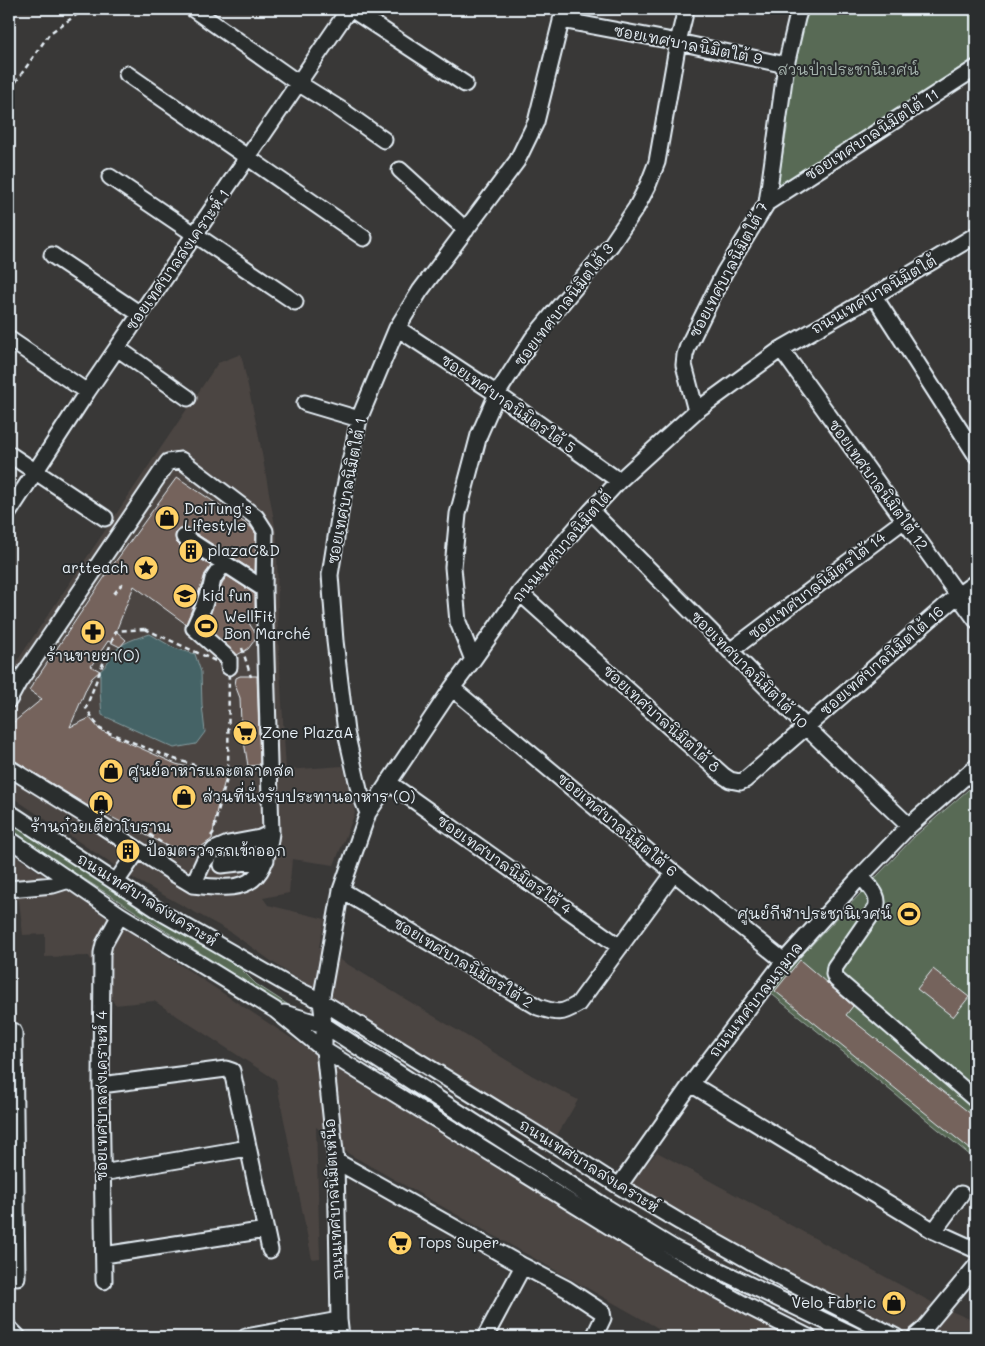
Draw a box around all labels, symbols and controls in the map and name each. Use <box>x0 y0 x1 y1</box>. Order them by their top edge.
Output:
street label: ซอยเทศบาลนิมิตใต้ 9 <box>612 20 764 68</box>
park label: สวนป่าประชานิเวศน์ <box>777 59 919 79</box>
street label: ซอยเทศบาลนิมิตใต้ 11 <box>801 83 942 185</box>
street label: ซอยเทศบาลสงเคราะห์ 1 <box>121 185 234 334</box>
street label: ซอยเทศบาลนิมิตใต้ 7 <box>684 198 772 341</box>
street label: ซอยเทศบาลนิมิตใต้ 3 <box>509 239 618 370</box>
street label: ถนนเทศบาลนิมิตใต้ <box>807 250 940 338</box>
street label: ซอยเทศบาลนิมิตรใต้ 5 <box>437 349 580 457</box>
street label: ซอยเทศบาลนิมิตใต้ 12 <box>824 415 933 554</box>
street label: ซอยเทศบาลนิมิตใต้ 1 <box>322 416 370 566</box>
street label: ถนนเทศบาลนิมิตใต้ <box>507 486 615 607</box>
place label: DoiTung's Lifestyle <box>184 498 252 535</box>
shop icon: DoiTung's Lifestyle <box>154 505 180 531</box>
street label: ซอยเทศบาลนิมิตรใต้ 14 <box>744 527 889 643</box>
building icon: plazaC&D <box>178 538 204 564</box>
place label: plazaC&D <box>208 540 280 560</box>
place icon: artteach <box>133 555 159 581</box>
place label: artteach <box>62 557 128 577</box>
school or university icon: kid fun <box>172 583 198 609</box>
place label: kid fun <box>202 585 251 605</box>
street label: ซอยเทศบาลนิมิตใต้ 16 <box>815 601 948 720</box>
place label: WellFit Bon Marché <box>224 606 311 643</box>
street label: ซอยเทศบาลนิมิตใต้ 10 <box>687 606 813 732</box>
sports icon: WellFit Bon Marché <box>193 613 219 639</box>
pharmacy icon: ร้านขายยา(O) <box>80 619 106 645</box>
place label: ร้านขายยา(O) <box>46 645 140 665</box>
street label: ซอยเทศบาลนิมิตใต้ 8 <box>599 660 725 776</box>
supermarket icon: Zone PlazaA <box>232 720 258 746</box>
place label: Zone PlazaA <box>262 722 354 742</box>
shop icon: ศูนย์อาหารและตลาดสด <box>98 758 124 784</box>
place label: ศูนย์อาหารและตลาดสด <box>128 760 294 782</box>
street label: ซอยเทศบาลนิมิตใต้ 6 <box>553 768 682 881</box>
place label: ส่วนที่นั่งรับประทานอาหาร (O) <box>202 781 415 806</box>
shop icon: ส่วนที่นั่งรับประทานอาหาร (O) <box>171 784 197 810</box>
shop icon: ร้านก๋วยเตี๋ยวโบราณ <box>88 790 114 816</box>
place label: ร้านก๋วยเตี๋ยวโบราณ <box>31 810 171 836</box>
street label: ซอยเทศบาลนิมิตรใต้ 4 <box>433 810 576 918</box>
building icon: ป้อมตรวจรถเข้าออก <box>115 838 141 864</box>
place label: ป้อมตรวจรถเข้าออก <box>146 840 286 860</box>
street label: ถนนเทศบาลสงเคราะห์ <box>74 848 221 950</box>
sports icon: ศูนย์กีฬาประชานิเวศน์ <box>896 901 922 927</box>
place label: ศูนย์กีฬาประชานิเวศน์ <box>737 903 892 925</box>
street label: ซอยเทศบาลนิมิตรใต้ 2 <box>390 912 537 1012</box>
street label: ถนนเทศบาลนฤมาล <box>704 937 807 1062</box>
street label: ซอยเทศบาลสงเคราะห์ 4 <box>91 1010 111 1181</box>
street label: ถนนเทศบาลสงเคราะห์ <box>516 1114 663 1216</box>
street label: ถนนเทศบาลนิมิตเหนือ <box>319 1118 347 1280</box>
supermarket icon: Tops Super <box>387 1230 413 1256</box>
place label: Tops Super <box>418 1232 499 1252</box>
shop icon: Velo Fabric <box>881 1290 907 1316</box>
place label: Velo Fabric <box>791 1292 876 1312</box>

